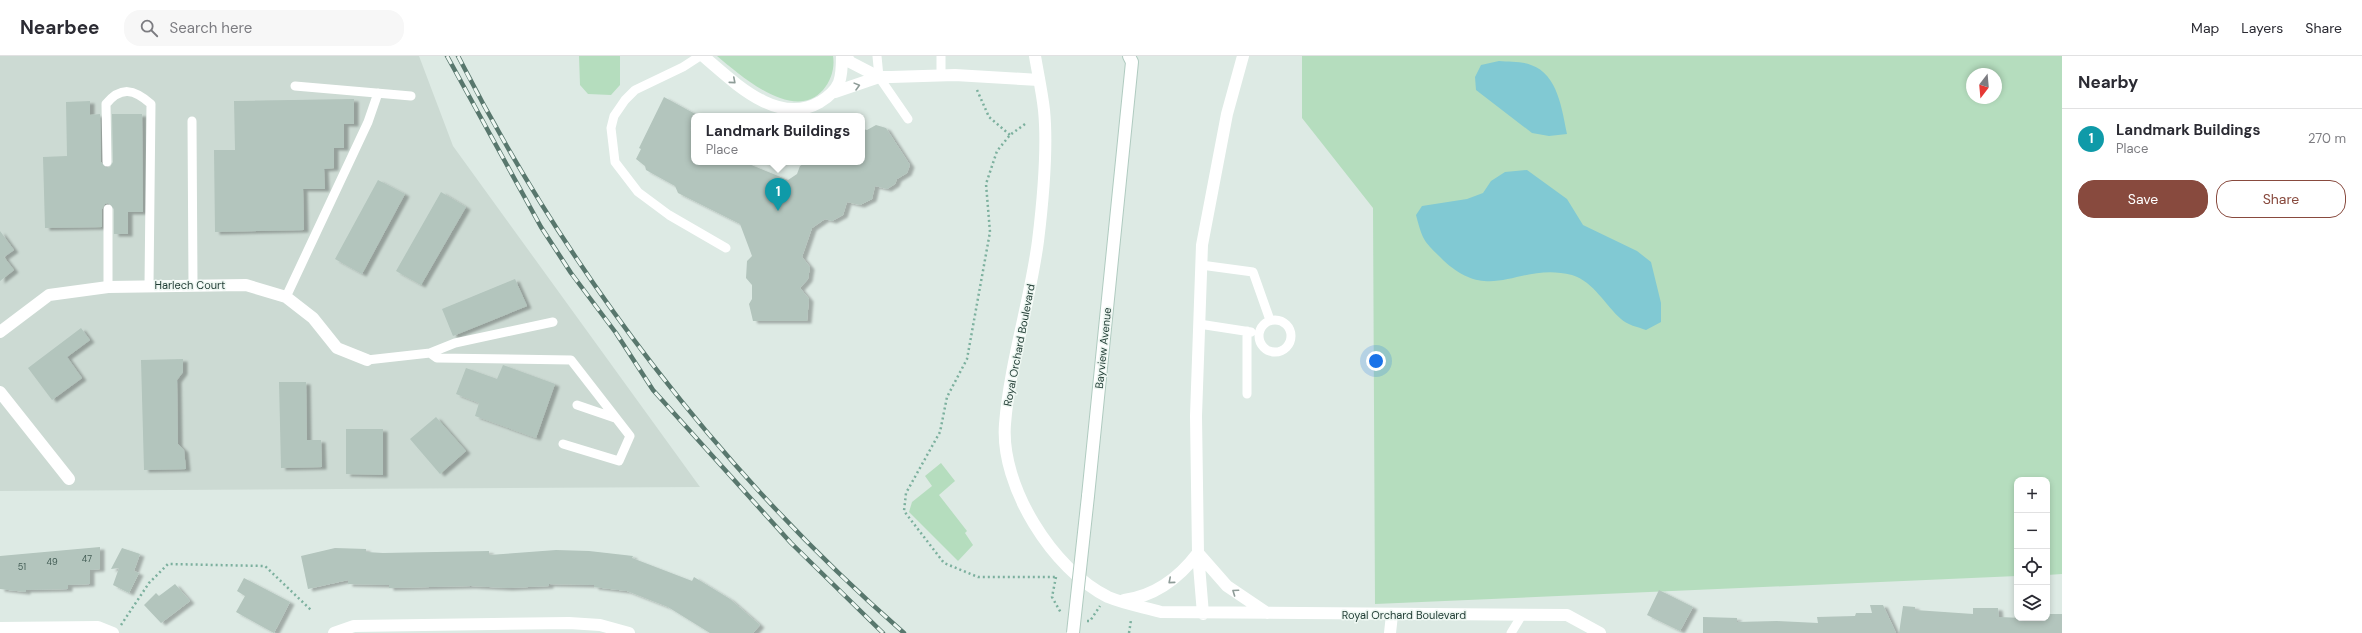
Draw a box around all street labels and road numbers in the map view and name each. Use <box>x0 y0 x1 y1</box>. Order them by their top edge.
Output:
street label: Harlech Court <box>155 278 225 292</box>
street label: Royal Orchard Boulevard <box>1000 283 1038 407</box>
street label: Bayview Avenue <box>1092 307 1114 389</box>
street label: Royal Orchard Boulevard <box>1342 608 1466 622</box>

